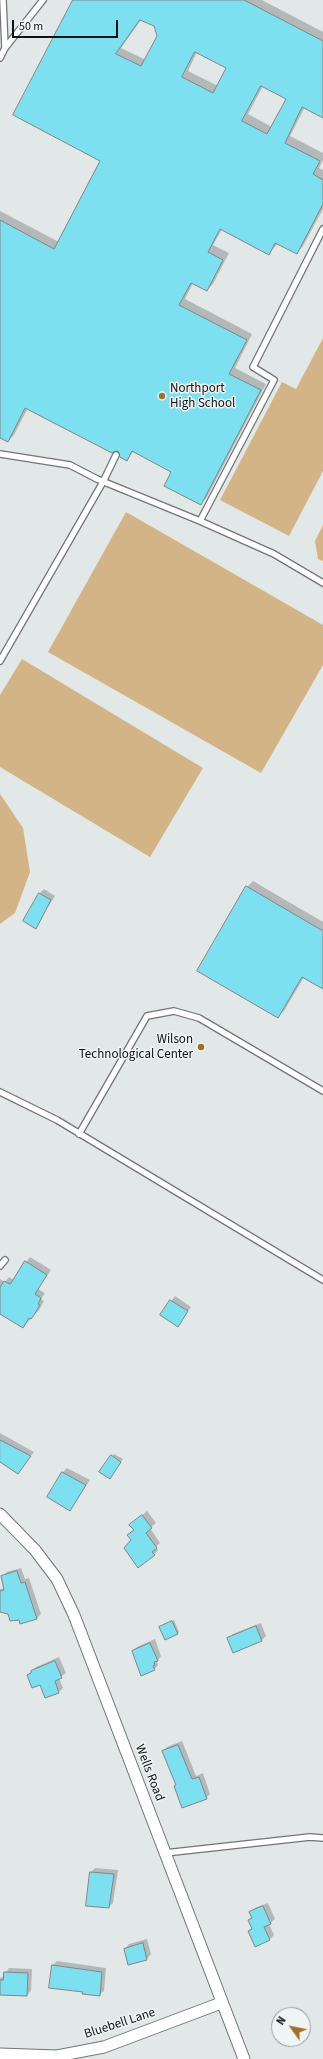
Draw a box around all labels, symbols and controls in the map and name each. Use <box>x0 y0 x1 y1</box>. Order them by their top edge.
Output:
scale bar <box>14 12 120 38</box>
text: 50 m <box>19 18 43 35</box>
place label: Northport High School <box>170 381 235 412</box>
marker: Northport High School <box>157 391 167 401</box>
place label: Wilson Technological Center <box>79 1032 193 1063</box>
marker: Wilson Technological Center <box>196 1042 206 1052</box>
street label: Wells Road <box>131 1743 167 1803</box>
street label: Bluebell Lane <box>83 2005 157 2043</box>
north arrow <box>271 2007 311 2047</box>
text: N <box>273 2014 290 2028</box>

